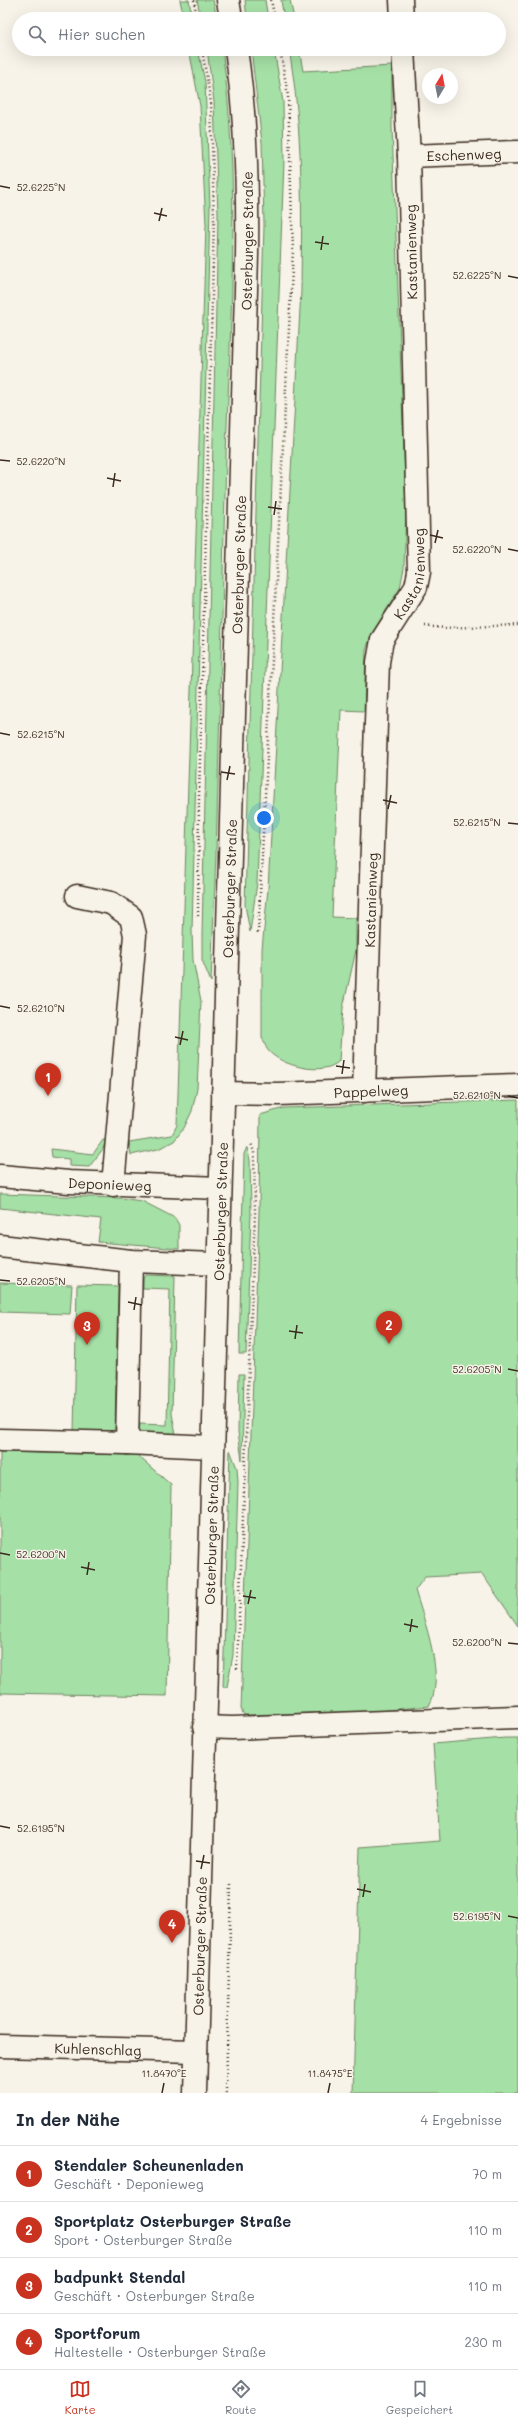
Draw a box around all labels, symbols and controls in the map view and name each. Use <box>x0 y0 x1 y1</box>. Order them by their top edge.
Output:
search box <box>12 12 506 56</box>
icon: search <box>26 23 48 45</box>
text: Hier suchen <box>58 24 145 44</box>
north arrow <box>422 68 458 104</box>
street label: Eschenweg <box>426 143 502 165</box>
street label: Osterburger Straße <box>236 171 257 311</box>
text: 52.6225°N <box>17 180 65 194</box>
street label: Kastanienweg <box>401 204 421 300</box>
text: 52.6225°N <box>453 268 501 282</box>
text: 52.6220°N <box>17 454 65 468</box>
street label: Osterburger Straße <box>227 495 250 634</box>
street label: Kastanienweg <box>389 528 429 623</box>
text: 52.6220°N <box>453 542 501 556</box>
text: 52.6215°N <box>17 727 65 741</box>
your location <box>254 808 274 828</box>
text: 52.6215°N <box>453 815 501 829</box>
street label: Osterburger Straße <box>218 819 241 958</box>
street label: Kastanienweg <box>359 852 381 948</box>
text: 52.6210°N <box>17 1001 65 1015</box>
pin: 1 <box>35 1063 61 1096</box>
street label: Pappelweg <box>333 1080 408 1101</box>
text: 52.6210°N <box>453 1088 501 1102</box>
street label: Osterburger Straße <box>208 1142 231 1281</box>
street label: Deponieweg <box>68 1172 152 1195</box>
text: 52.6205°N <box>16 1274 66 1288</box>
pin: 2 <box>376 1311 402 1344</box>
pin: 3 <box>74 1312 100 1345</box>
text: 52.6205°N <box>452 1362 502 1376</box>
street label: Osterburger Straße <box>199 1465 222 1605</box>
text: 52.6200°N <box>16 1547 66 1561</box>
text: 52.6200°N <box>452 1635 502 1649</box>
text: 52.6195°N <box>17 1821 65 1835</box>
street label: Osterburger Straße <box>188 1876 211 2016</box>
text: 52.6195°N <box>453 1909 501 1923</box>
pin: 4 <box>159 1910 185 1943</box>
street label: Kuhlenschlag <box>54 2038 142 2059</box>
text: 11.8470°E <box>141 2066 187 2080</box>
text: 11.8475°E <box>308 2066 353 2080</box>
text: In der Nähe <box>16 2108 120 2130</box>
text: 4 Ergebnisse <box>421 2111 502 2128</box>
text: Stendaler Scheunenladen <box>54 2155 244 2175</box>
text: 1 <box>26 2165 32 2182</box>
text: 70 m <box>472 2165 502 2182</box>
text: Geschäft · Deponieweg <box>54 2175 203 2192</box>
text: Sportplatz Osterburger Straße <box>54 2211 291 2231</box>
text: 2 <box>25 2221 33 2238</box>
text: 110 m <box>468 2221 502 2238</box>
text: Sport · Osterburger Straße <box>54 2231 232 2248</box>
text: badpunkt Stendal <box>54 2267 185 2287</box>
text: 3 <box>25 2277 33 2294</box>
text: 110 m <box>468 2277 502 2294</box>
text: Geschäft · Osterburger Straße <box>54 2287 255 2304</box>
text: Sportforum <box>54 2323 140 2343</box>
text: 4 <box>25 2333 33 2350</box>
text: 230 m <box>465 2333 502 2350</box>
text: Haltestelle · Osterburger Straße <box>54 2343 266 2360</box>
tab: Karte <box>65 2378 96 2417</box>
tab: Route <box>225 2378 256 2417</box>
tab: Gespeichert <box>386 2378 453 2417</box>

